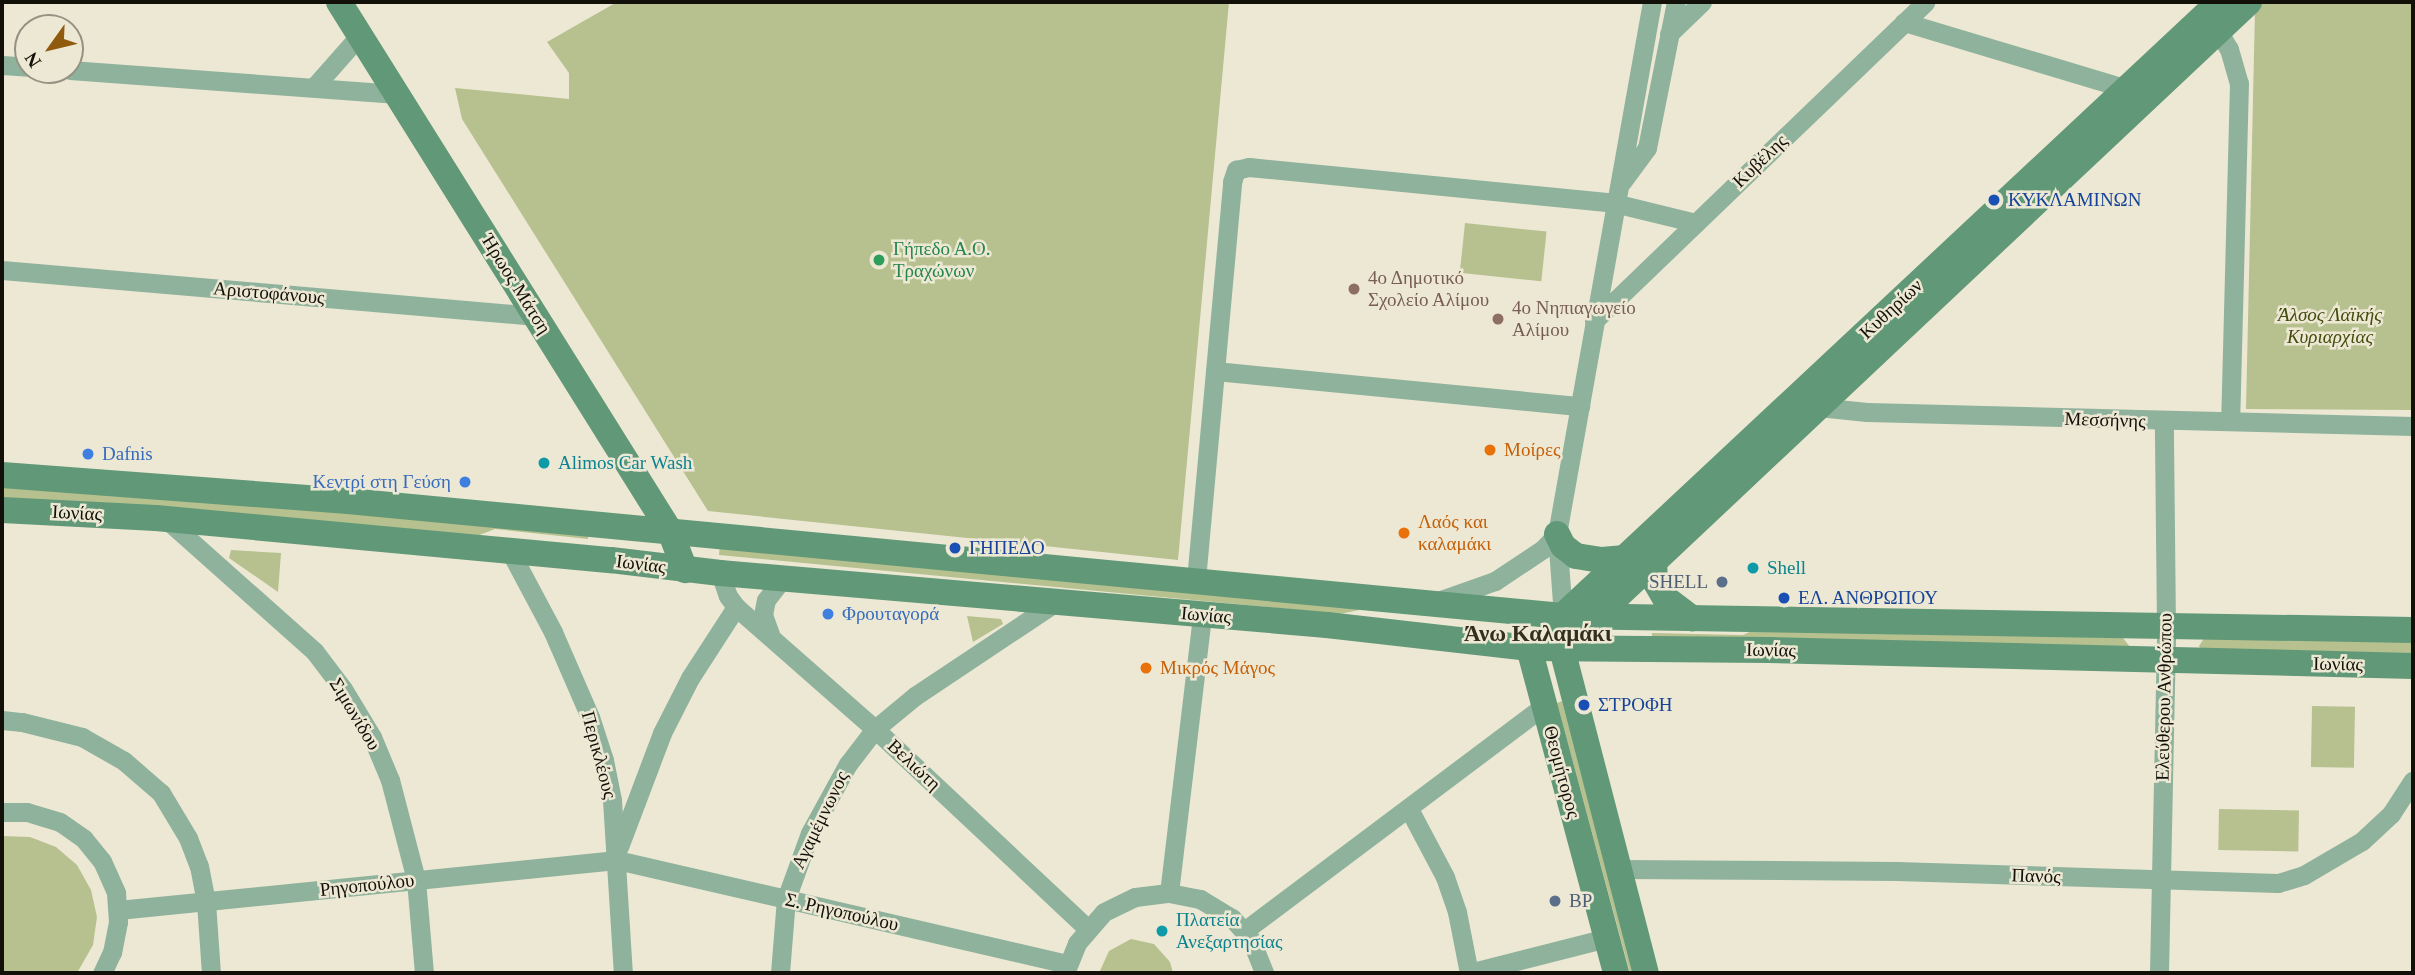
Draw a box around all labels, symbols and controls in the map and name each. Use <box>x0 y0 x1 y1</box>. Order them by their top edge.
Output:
north arrow <box>14 14 84 84</box>
text: N <box>20 48 45 71</box>
street label: Κυβέλης <box>1728 129 1792 193</box>
place label: ΚΥΚΛΑΜΙΝΩΝ <box>2008 189 2141 211</box>
marker: ΚΥΚΛΑΜΙΝΩΝ <box>1986 192 2002 208</box>
street label: Ήρωος Μάτση <box>476 230 556 338</box>
place label: Γήπεδο Α.Ο. Τραχώνων <box>893 238 992 282</box>
marker: Γήπεδο Α.Ο. Τραχώνων <box>871 252 887 268</box>
place label: 4ο Δημοτικό Σχολείο Αλίμου <box>1368 267 1490 311</box>
street label: Κυθηρίων <box>1855 274 1927 344</box>
street label: Αριστοφάνους <box>212 277 326 309</box>
marker: 4ο Δημοτικό Σχολείο Αλίμου <box>1346 281 1362 297</box>
place label: 4ο Νηπιαγωγείο Αλίμου <box>1512 297 1636 341</box>
park label: Άλσος Λαϊκής Κυριαρχίας <box>2278 304 2382 348</box>
marker: 4ο Νηπιαγωγείο Αλίμου <box>1490 311 1506 327</box>
street label: Μεσσήνης <box>2064 407 2146 433</box>
place label: Μοίρες <box>1504 439 1560 461</box>
marker: Μοίρες <box>1482 442 1498 458</box>
place label: Dafnis <box>102 443 153 465</box>
marker: Dafnis <box>80 446 96 462</box>
place label: Alimos Car Wash <box>558 452 693 474</box>
marker: Alimos Car Wash <box>536 455 552 471</box>
place label: Κεντρί στη Γεύση <box>313 471 451 493</box>
marker: Κεντρί στη Γεύση <box>457 474 473 490</box>
street label: Ιωνίας <box>51 500 103 526</box>
place label: Λαός και καλαμάκι <box>1418 511 1491 555</box>
marker: Λαός και καλαμάκι <box>1396 525 1412 541</box>
place label: ΓΗΠΕΔΟ <box>969 537 1045 559</box>
marker: ΓΗΠΕΔΟ <box>947 540 963 556</box>
street label: Ιωνίας <box>615 550 667 578</box>
place label: Shell <box>1767 557 1806 579</box>
marker: Shell <box>1745 560 1761 576</box>
place label: SHELL <box>1649 571 1708 593</box>
marker: SHELL <box>1714 574 1730 590</box>
place label: ΕΛ. ΑΝΘΡΩΠΟΥ <box>1798 587 1939 609</box>
marker: ΕΛ. ΑΝΘΡΩΠΟΥ <box>1776 590 1792 606</box>
street label: Ιωνίας <box>1180 601 1232 629</box>
place label: Φρουταγορά <box>842 603 939 625</box>
marker: Φρουταγορά <box>820 606 836 622</box>
street label: Ελεύθερου Ανθρώπου <box>2151 612 2177 782</box>
district label: Άνω Καλαμάκι <box>1464 620 1612 648</box>
street label: Ιωνίας <box>1746 638 1796 662</box>
street label: Ιωνίας <box>2313 652 2363 676</box>
place label: Μικρός Μάγος <box>1160 657 1275 679</box>
marker: Μικρός Μάγος <box>1138 660 1154 676</box>
street label: Σιμωνίδου <box>325 674 385 754</box>
place label: ΣΤΡΟΦΗ <box>1598 694 1673 716</box>
marker: ΣΤΡΟΦΗ <box>1576 697 1592 713</box>
street label: Περικλέους <box>576 709 622 801</box>
street label: Θεομήτορος <box>1539 723 1585 821</box>
street label: Βελιώτη <box>883 735 945 795</box>
street label: Αγαμέμνωνος <box>787 767 853 873</box>
street label: Πανός <box>2011 864 2061 888</box>
street label: Ρηγοπούλου <box>319 869 415 901</box>
street label: Σ. Ρηγοπούλου <box>783 888 901 936</box>
place label: BP <box>1569 890 1592 912</box>
marker: BP <box>1547 893 1563 909</box>
place label: Πλατεία Ανεξαρτησίας <box>1176 909 1282 953</box>
marker: Πλατεία Ανεξαρτησίας <box>1154 923 1170 939</box>

